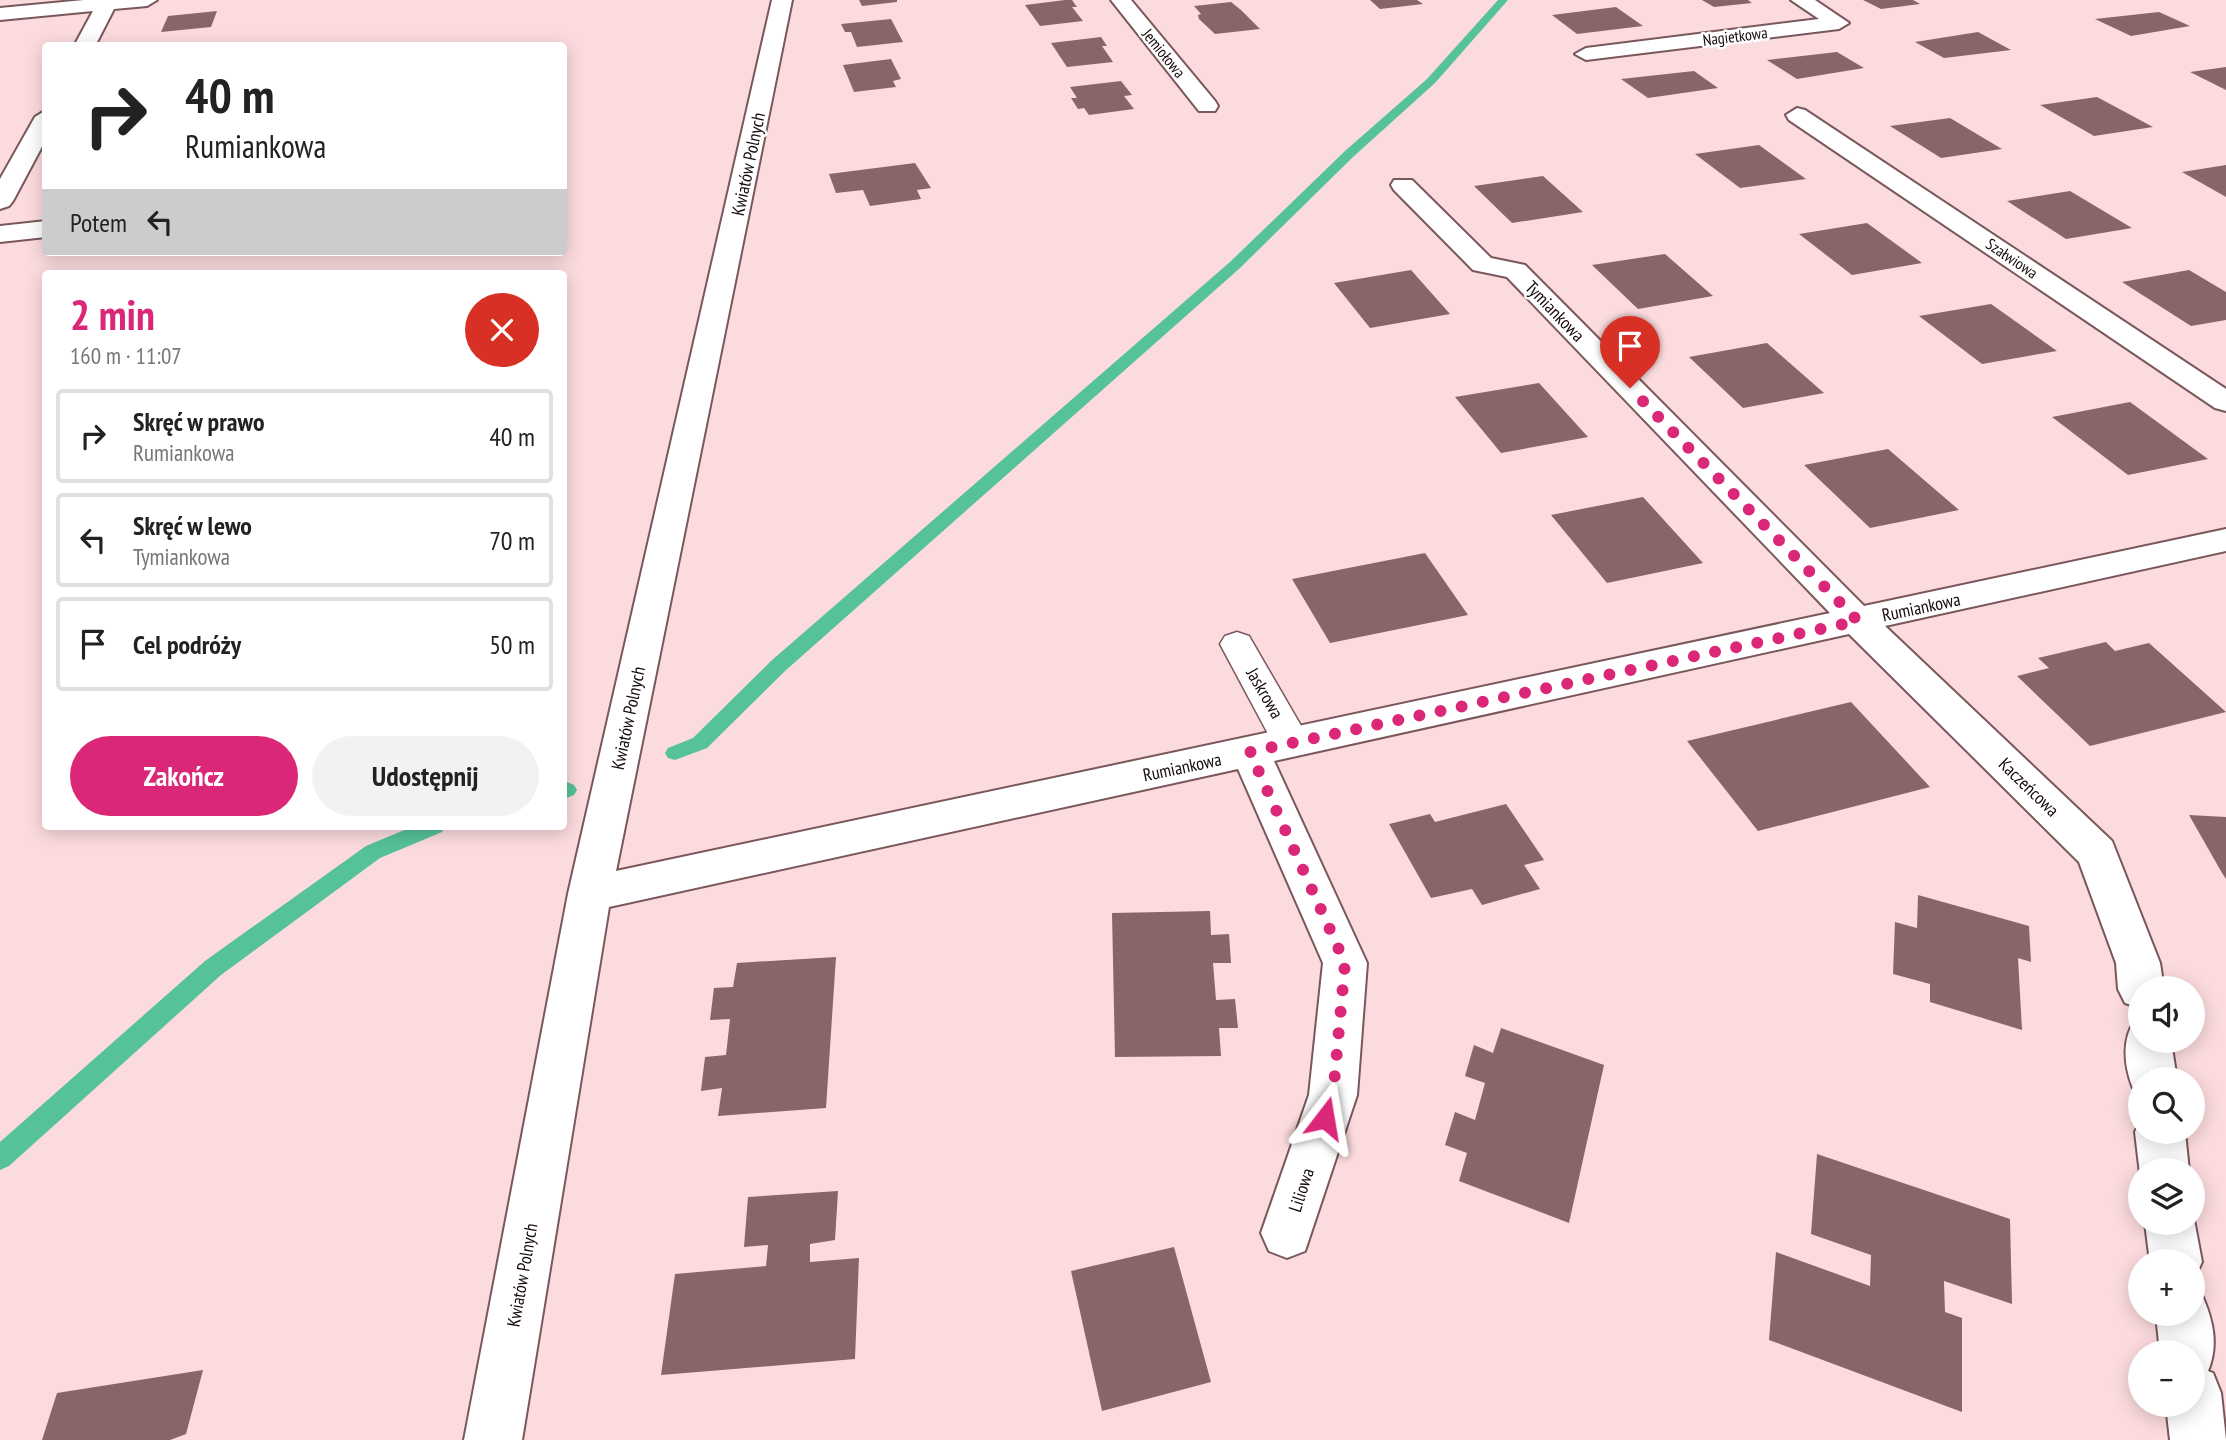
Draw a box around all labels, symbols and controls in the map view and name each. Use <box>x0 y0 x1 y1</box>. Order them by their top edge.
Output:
street label: Nagietkowa <box>1701 22 1769 50</box>
street label: Jemiołowa <box>1137 24 1190 82</box>
text: 40 m <box>185 63 274 127</box>
icon: right <box>70 70 161 161</box>
street label: Kwiatów Polnych <box>726 110 770 218</box>
text: Rumiankowa <box>185 125 326 167</box>
icon: left <box>141 203 179 241</box>
text: Potem <box>70 206 127 239</box>
street label: Szałwiowa <box>1982 233 2042 283</box>
street label: Tymiankowa <box>1520 276 1590 346</box>
text: 2 min <box>70 287 155 342</box>
button: close <box>465 293 539 367</box>
pin <box>1600 316 1660 388</box>
icon: arrive <box>1611 327 1649 365</box>
text: 160 m · 11:07 <box>70 341 182 370</box>
text: Skręć w prawo <box>133 405 264 438</box>
icon: right <box>74 417 112 455</box>
text: 40 m <box>489 420 535 453</box>
text: Rumiankowa <box>133 438 234 467</box>
text: Skręć w lewo <box>133 509 252 542</box>
icon: left <box>74 521 112 559</box>
text: 70 m <box>489 524 535 557</box>
text: Tymiankowa <box>133 542 230 571</box>
street label: Rumiankowa <box>1880 587 1962 627</box>
icon: arrive <box>74 625 112 663</box>
text: Cel podróży <box>133 628 241 661</box>
text: 50 m <box>489 628 535 661</box>
street label: Jaskrowa <box>1241 663 1289 723</box>
street label: Kwiatów Polnych <box>606 664 650 772</box>
button: Zakończ <box>70 736 298 816</box>
button: Udostępnij <box>312 736 539 816</box>
street label: Rumiankowa <box>1141 747 1223 787</box>
street label: Kaczeńcowa <box>1994 753 2064 821</box>
map controls <box>2128 976 2205 1417</box>
button: sound <box>2128 976 2205 1053</box>
button: search <box>2128 1067 2205 1144</box>
position arrow <box>1288 1081 1362 1155</box>
button: layers <box>2128 1158 2205 1235</box>
street label: Liliowa <box>1283 1165 1319 1215</box>
street label: Kwiatów Polnych <box>502 1221 542 1329</box>
button: + <box>2128 1249 2205 1326</box>
button: − <box>2128 1340 2205 1417</box>

